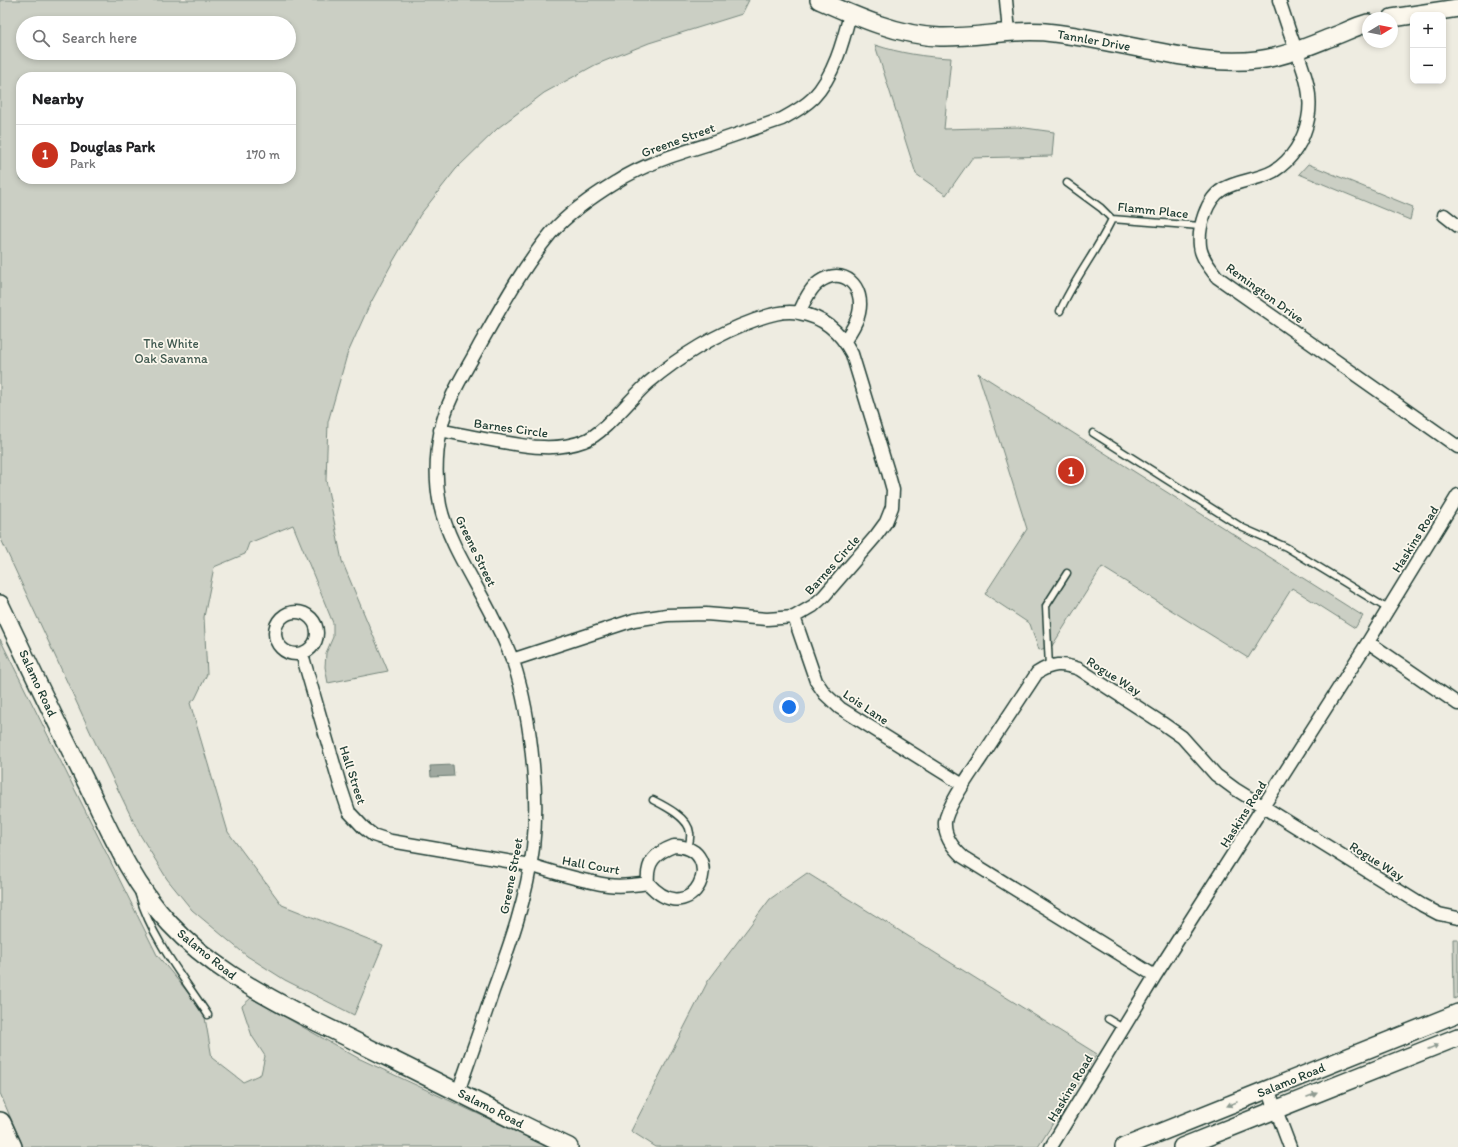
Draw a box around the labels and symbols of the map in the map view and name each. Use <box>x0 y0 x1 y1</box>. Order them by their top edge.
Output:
north arrow <box>1362 12 1398 48</box>
street label: Tannler Drive <box>1056 26 1132 54</box>
street label: Greene Street <box>639 120 717 160</box>
street label: Flamm Place <box>1117 199 1189 221</box>
street label: Remington Drive <box>1223 260 1307 326</box>
park label: The White Oak Savanna <box>134 336 208 366</box>
street label: Barnes Circle <box>473 415 549 441</box>
pin: 1 <box>1058 456 1084 486</box>
street label: Haskins Road <box>1389 503 1441 575</box>
street label: Greene Street <box>452 513 500 589</box>
street label: Barnes Circle <box>801 532 863 598</box>
street label: Salamo Road <box>16 647 60 719</box>
street label: Rogue Way <box>1084 653 1144 699</box>
street label: Lois Lane <box>840 686 892 728</box>
your location <box>779 697 799 717</box>
street label: Hall Street <box>336 744 370 806</box>
street label: Haskins Road <box>1217 778 1269 850</box>
street label: Greene Street <box>496 837 526 915</box>
street label: Rogue Way <box>1347 838 1407 884</box>
street label: Hall Court <box>561 853 621 877</box>
street label: Salamo Road <box>174 926 240 982</box>
one-way arrow <box>1427 1044 1438 1050</box>
street label: Haskins Road <box>1044 1052 1096 1124</box>
street label: Salamo Road <box>1255 1060 1327 1100</box>
street label: Salamo Road <box>455 1085 527 1131</box>
one-way arrow <box>1306 1091 1318 1097</box>
one-way arrow <box>1225 1102 1237 1108</box>

